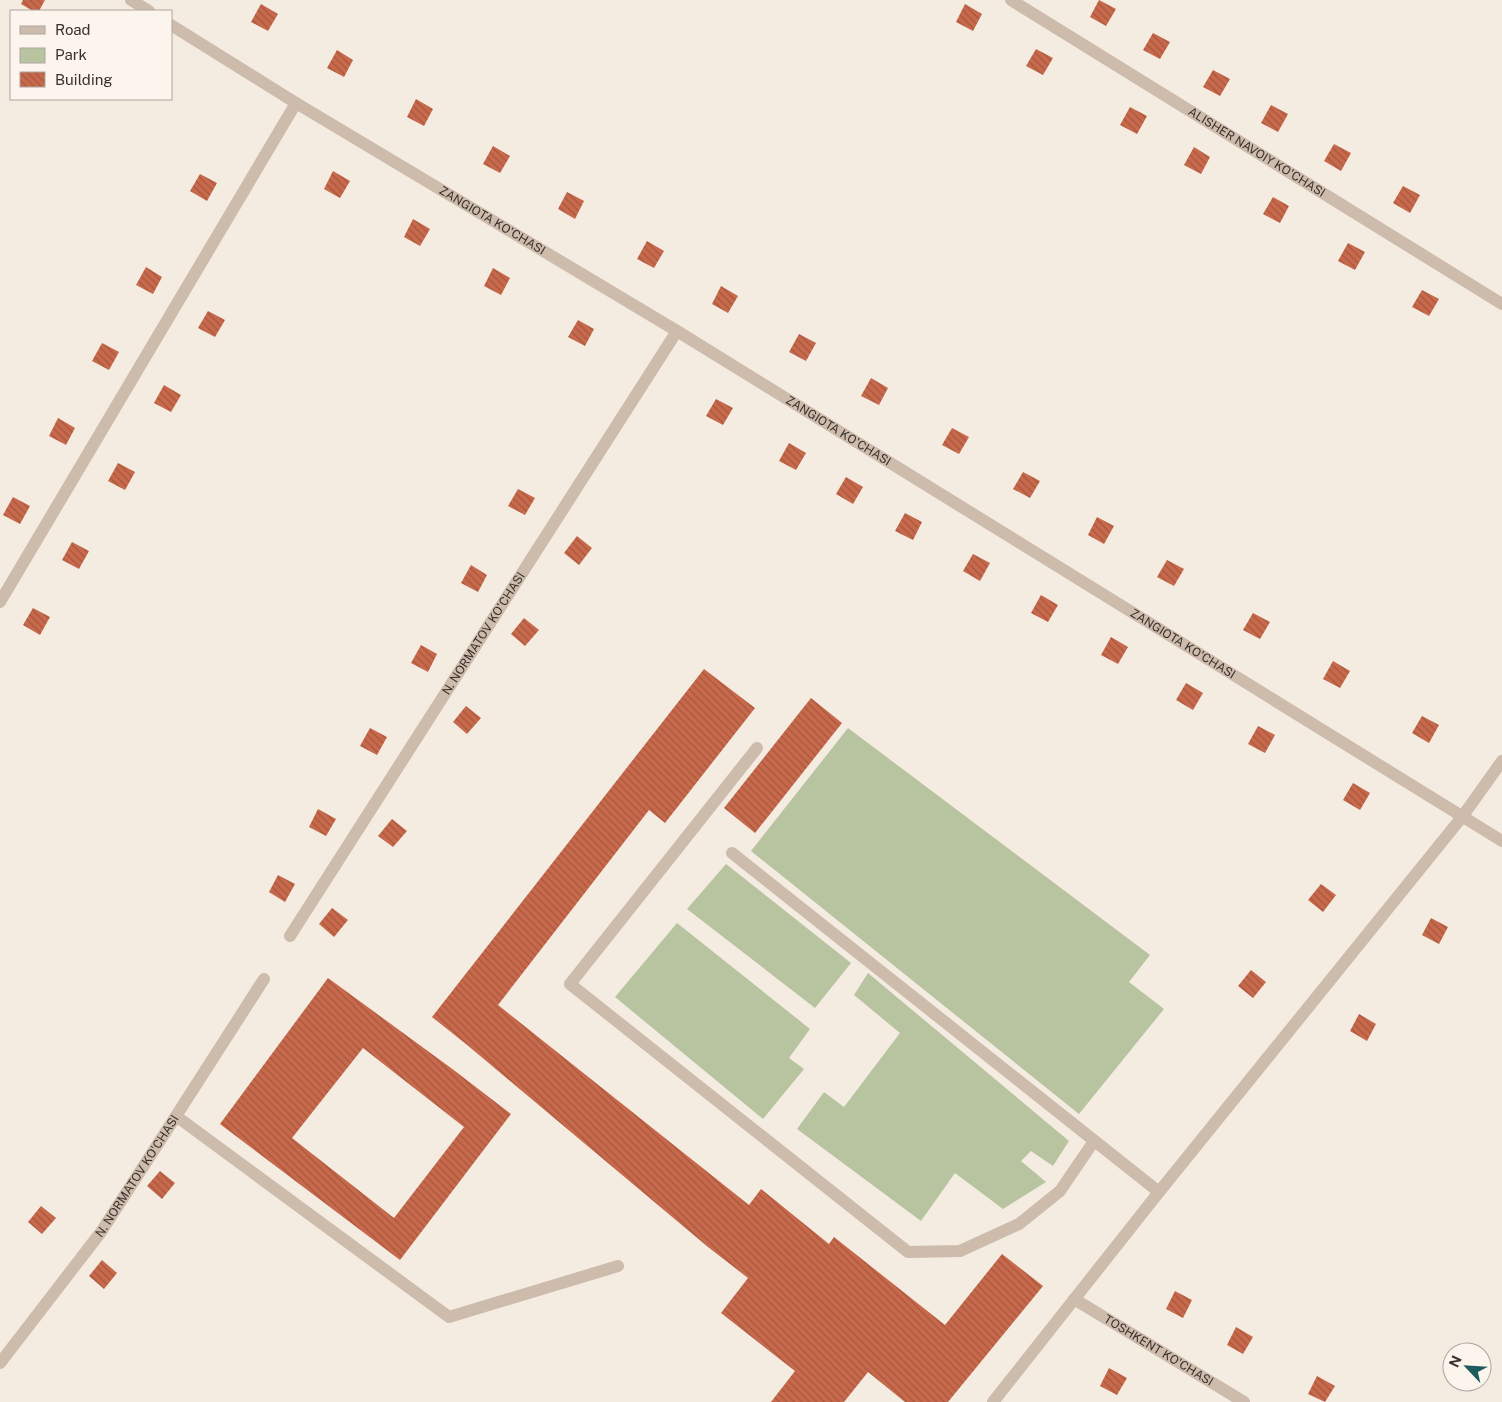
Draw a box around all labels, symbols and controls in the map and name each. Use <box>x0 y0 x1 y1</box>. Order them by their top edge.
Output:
legend <box>10 10 172 100</box>
text: Road <box>55 21 91 38</box>
text: Park <box>55 46 87 63</box>
text: Building <box>55 71 113 88</box>
street label: ALISHER NAVOIY KO'CHASI <box>1186 105 1328 200</box>
street label: ZANGIOTA KO'CHASI <box>437 183 548 258</box>
street label: ZANGIOTA KO'CHASI <box>783 393 894 469</box>
street label: N. NORMATOV KO'CHASI <box>439 570 528 697</box>
street label: ZANGIOTA KO'CHASI <box>1128 606 1238 681</box>
street label: N. NORMATOV KO'CHASI <box>93 1112 182 1240</box>
street label: TOSHKENT KO'CHASI <box>1102 1312 1216 1389</box>
north arrow <box>1442 1342 1492 1392</box>
text: N <box>1446 1353 1465 1370</box>

